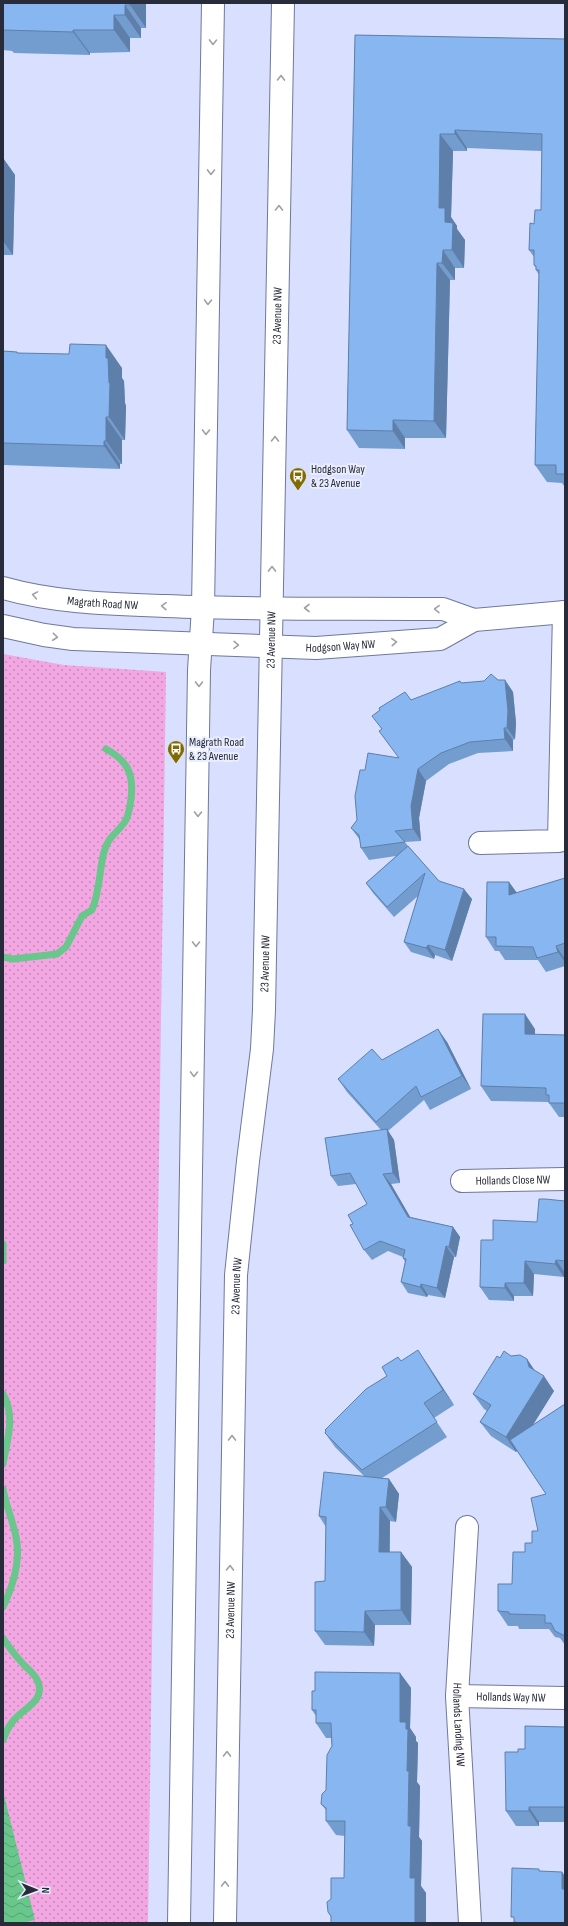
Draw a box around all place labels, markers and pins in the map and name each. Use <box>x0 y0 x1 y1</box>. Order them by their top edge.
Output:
place label: Hodgson Way & 23 Avenue <box>311 462 365 491</box>
bus stop icon: Hodgson Way & 23 Avenue <box>288 466 308 491</box>
place label: Magrath Road & 23 Avenue <box>189 735 244 764</box>
bus stop icon: Magrath Road & 23 Avenue <box>166 739 186 764</box>

